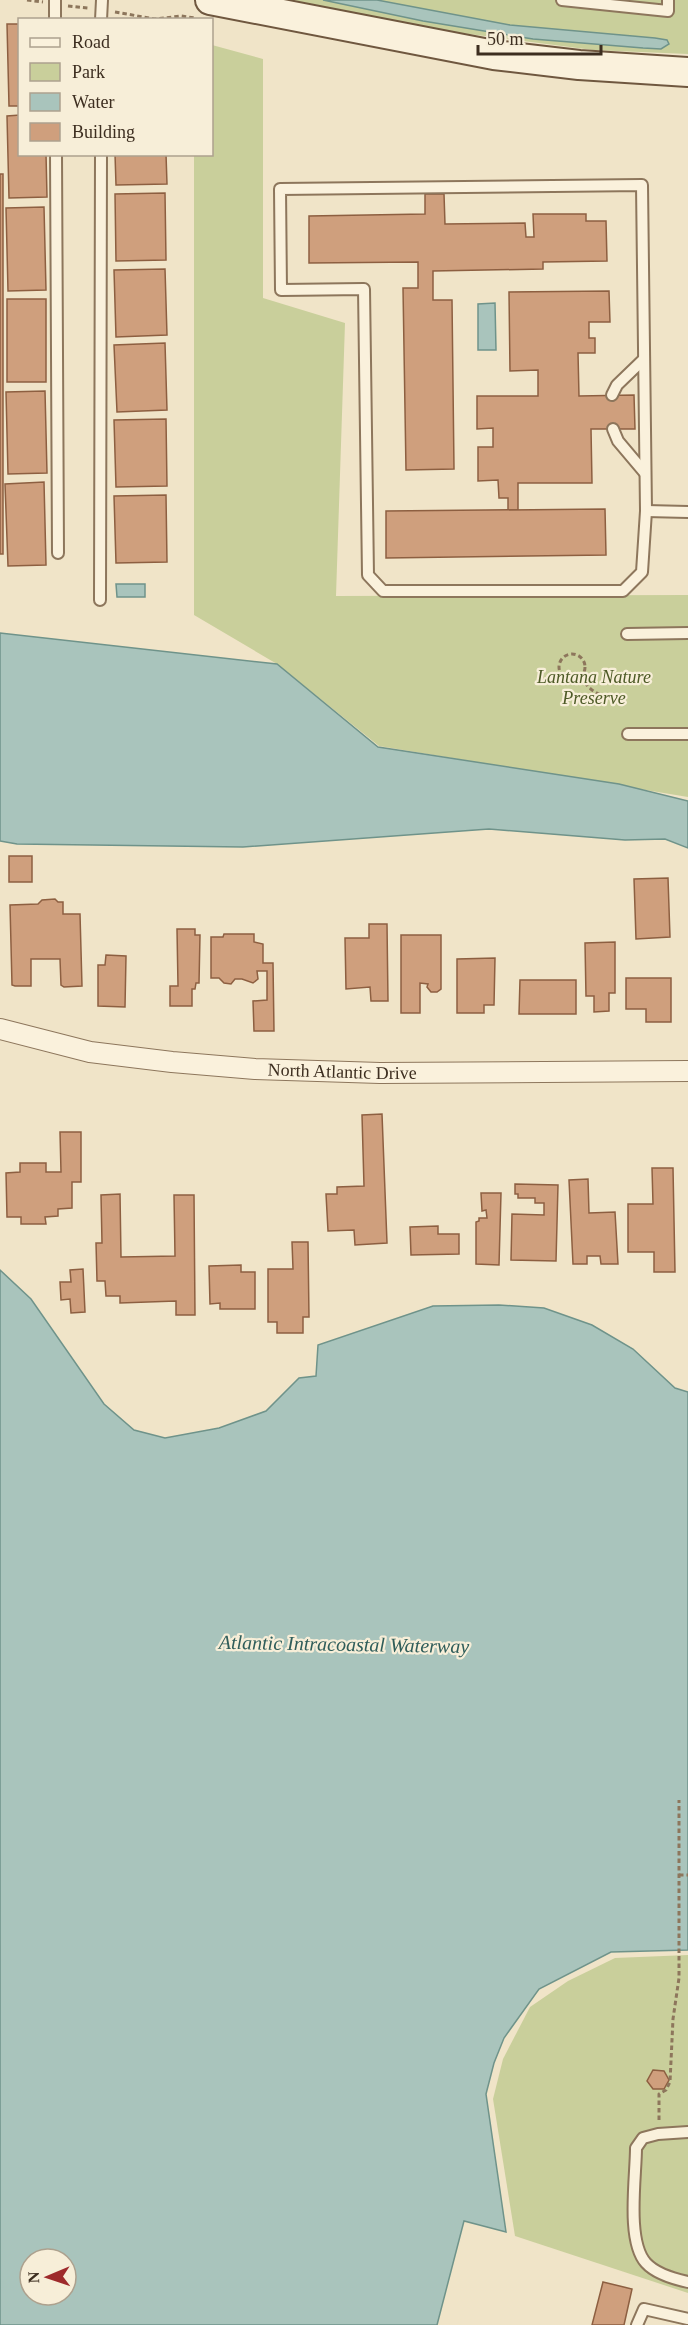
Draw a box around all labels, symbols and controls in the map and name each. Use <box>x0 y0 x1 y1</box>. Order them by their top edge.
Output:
legend <box>18 18 213 156</box>
scale bar <box>478 18 601 56</box>
text: 50 m <box>487 29 524 49</box>
text: Road <box>72 32 110 52</box>
text: Park <box>72 62 105 82</box>
text: Water <box>72 92 115 112</box>
text: Building <box>72 122 135 142</box>
park label: Lantana Nature Preserve <box>536 667 651 708</box>
street label: North Atlantic Drive <box>267 1059 417 1083</box>
water label: Atlantic Intracoastal Waterway <box>217 1631 469 1658</box>
north arrow <box>18 2247 78 2307</box>
text: N <box>25 2271 42 2284</box>

